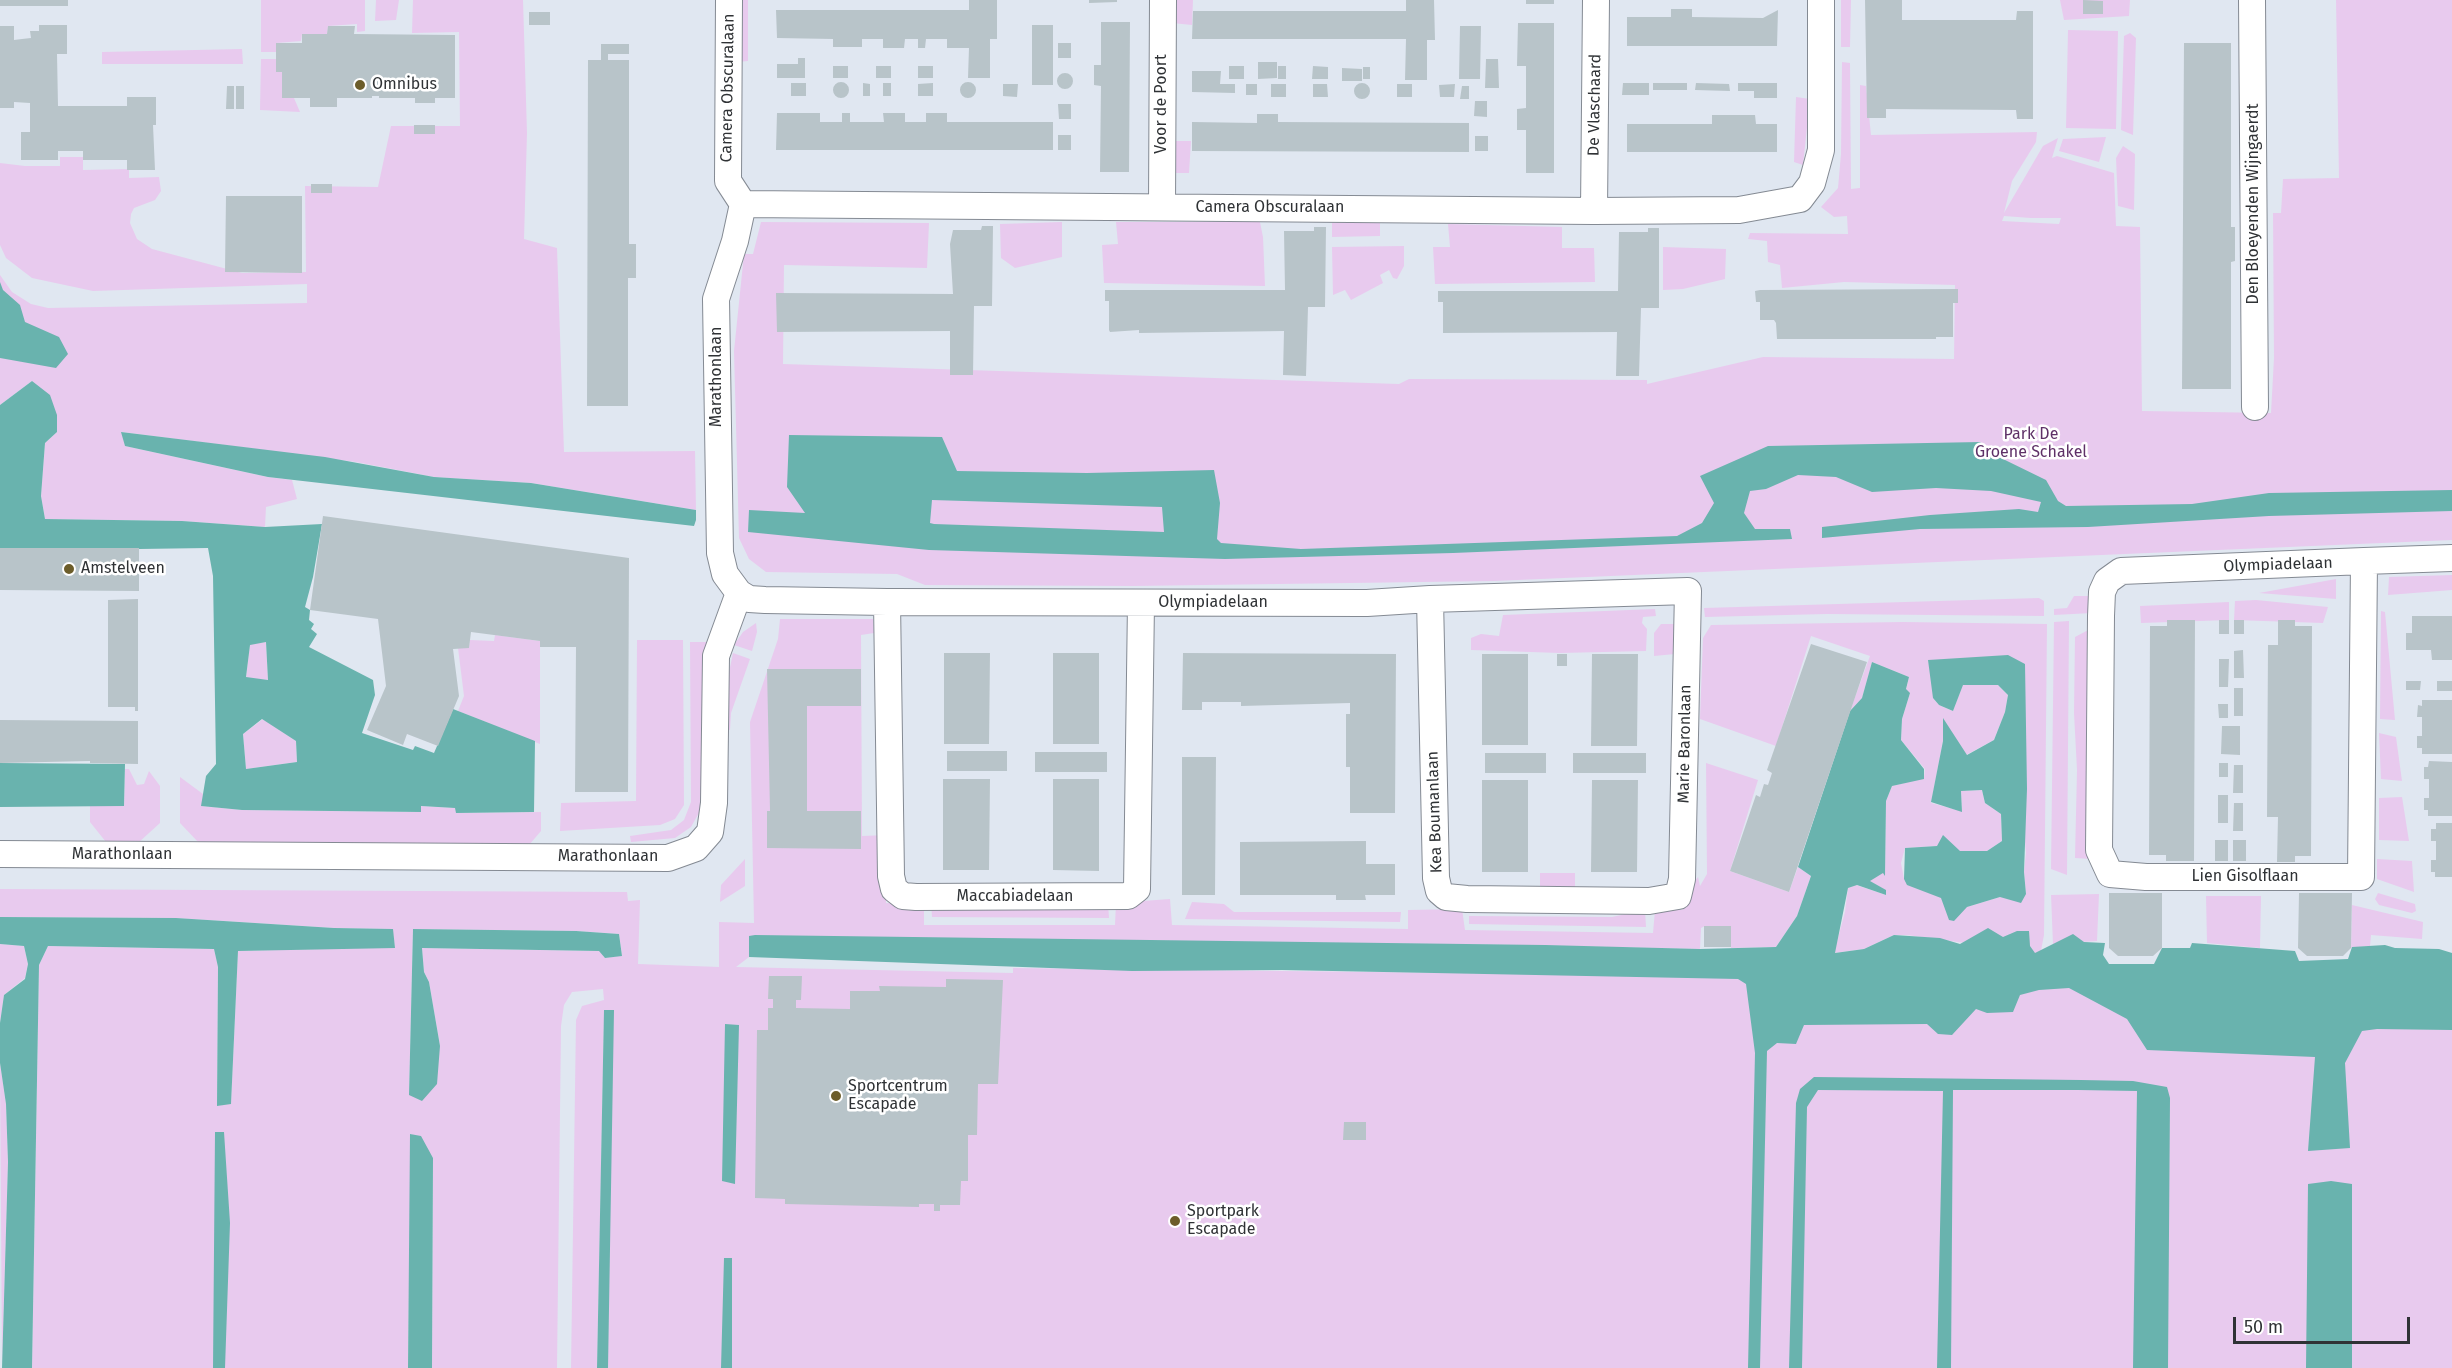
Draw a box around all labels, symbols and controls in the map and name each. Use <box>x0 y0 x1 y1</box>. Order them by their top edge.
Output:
street label: Camera Obscuralaan <box>717 13 739 163</box>
street label: Voor de Poort <box>1152 54 1172 154</box>
street label: De Vlaschaard <box>1585 54 1605 156</box>
place label: Omnibus <box>372 75 437 95</box>
marker: Omnibus <box>353 78 367 92</box>
street label: Den Bloeyenden Wijngaerdt <box>2244 104 2264 304</box>
street label: Camera Obscuralaan <box>1196 198 1344 218</box>
street label: Marathonlaan <box>707 327 727 427</box>
park label: Park De Groene Schakel <box>1975 425 2087 463</box>
street label: Olympiadelaan <box>2223 553 2333 577</box>
place label: Amstelveen <box>81 559 165 579</box>
marker: Amstelveen <box>62 562 76 576</box>
street label: Olympiadelaan <box>1158 593 1268 613</box>
street label: Marie Baronlaan <box>1674 684 1696 804</box>
street label: Kea Boumanlaan <box>1423 751 1447 873</box>
street label: Marathonlaan <box>72 845 172 865</box>
street label: Marathonlaan <box>558 847 658 867</box>
street label: Lien Gisolflaan <box>2191 867 2299 887</box>
street label: Maccabiadelaan <box>957 887 1073 907</box>
place label: Sportcentrum Escapade <box>848 1077 948 1115</box>
marker: Sportcentrum Escapade <box>829 1089 843 1103</box>
place label: Sportpark Escapade <box>1187 1202 1259 1240</box>
marker: Sportpark Escapade <box>1168 1214 1182 1228</box>
scale bar <box>2236 1305 2413 1343</box>
text: 50 m <box>2244 1316 2283 1338</box>

